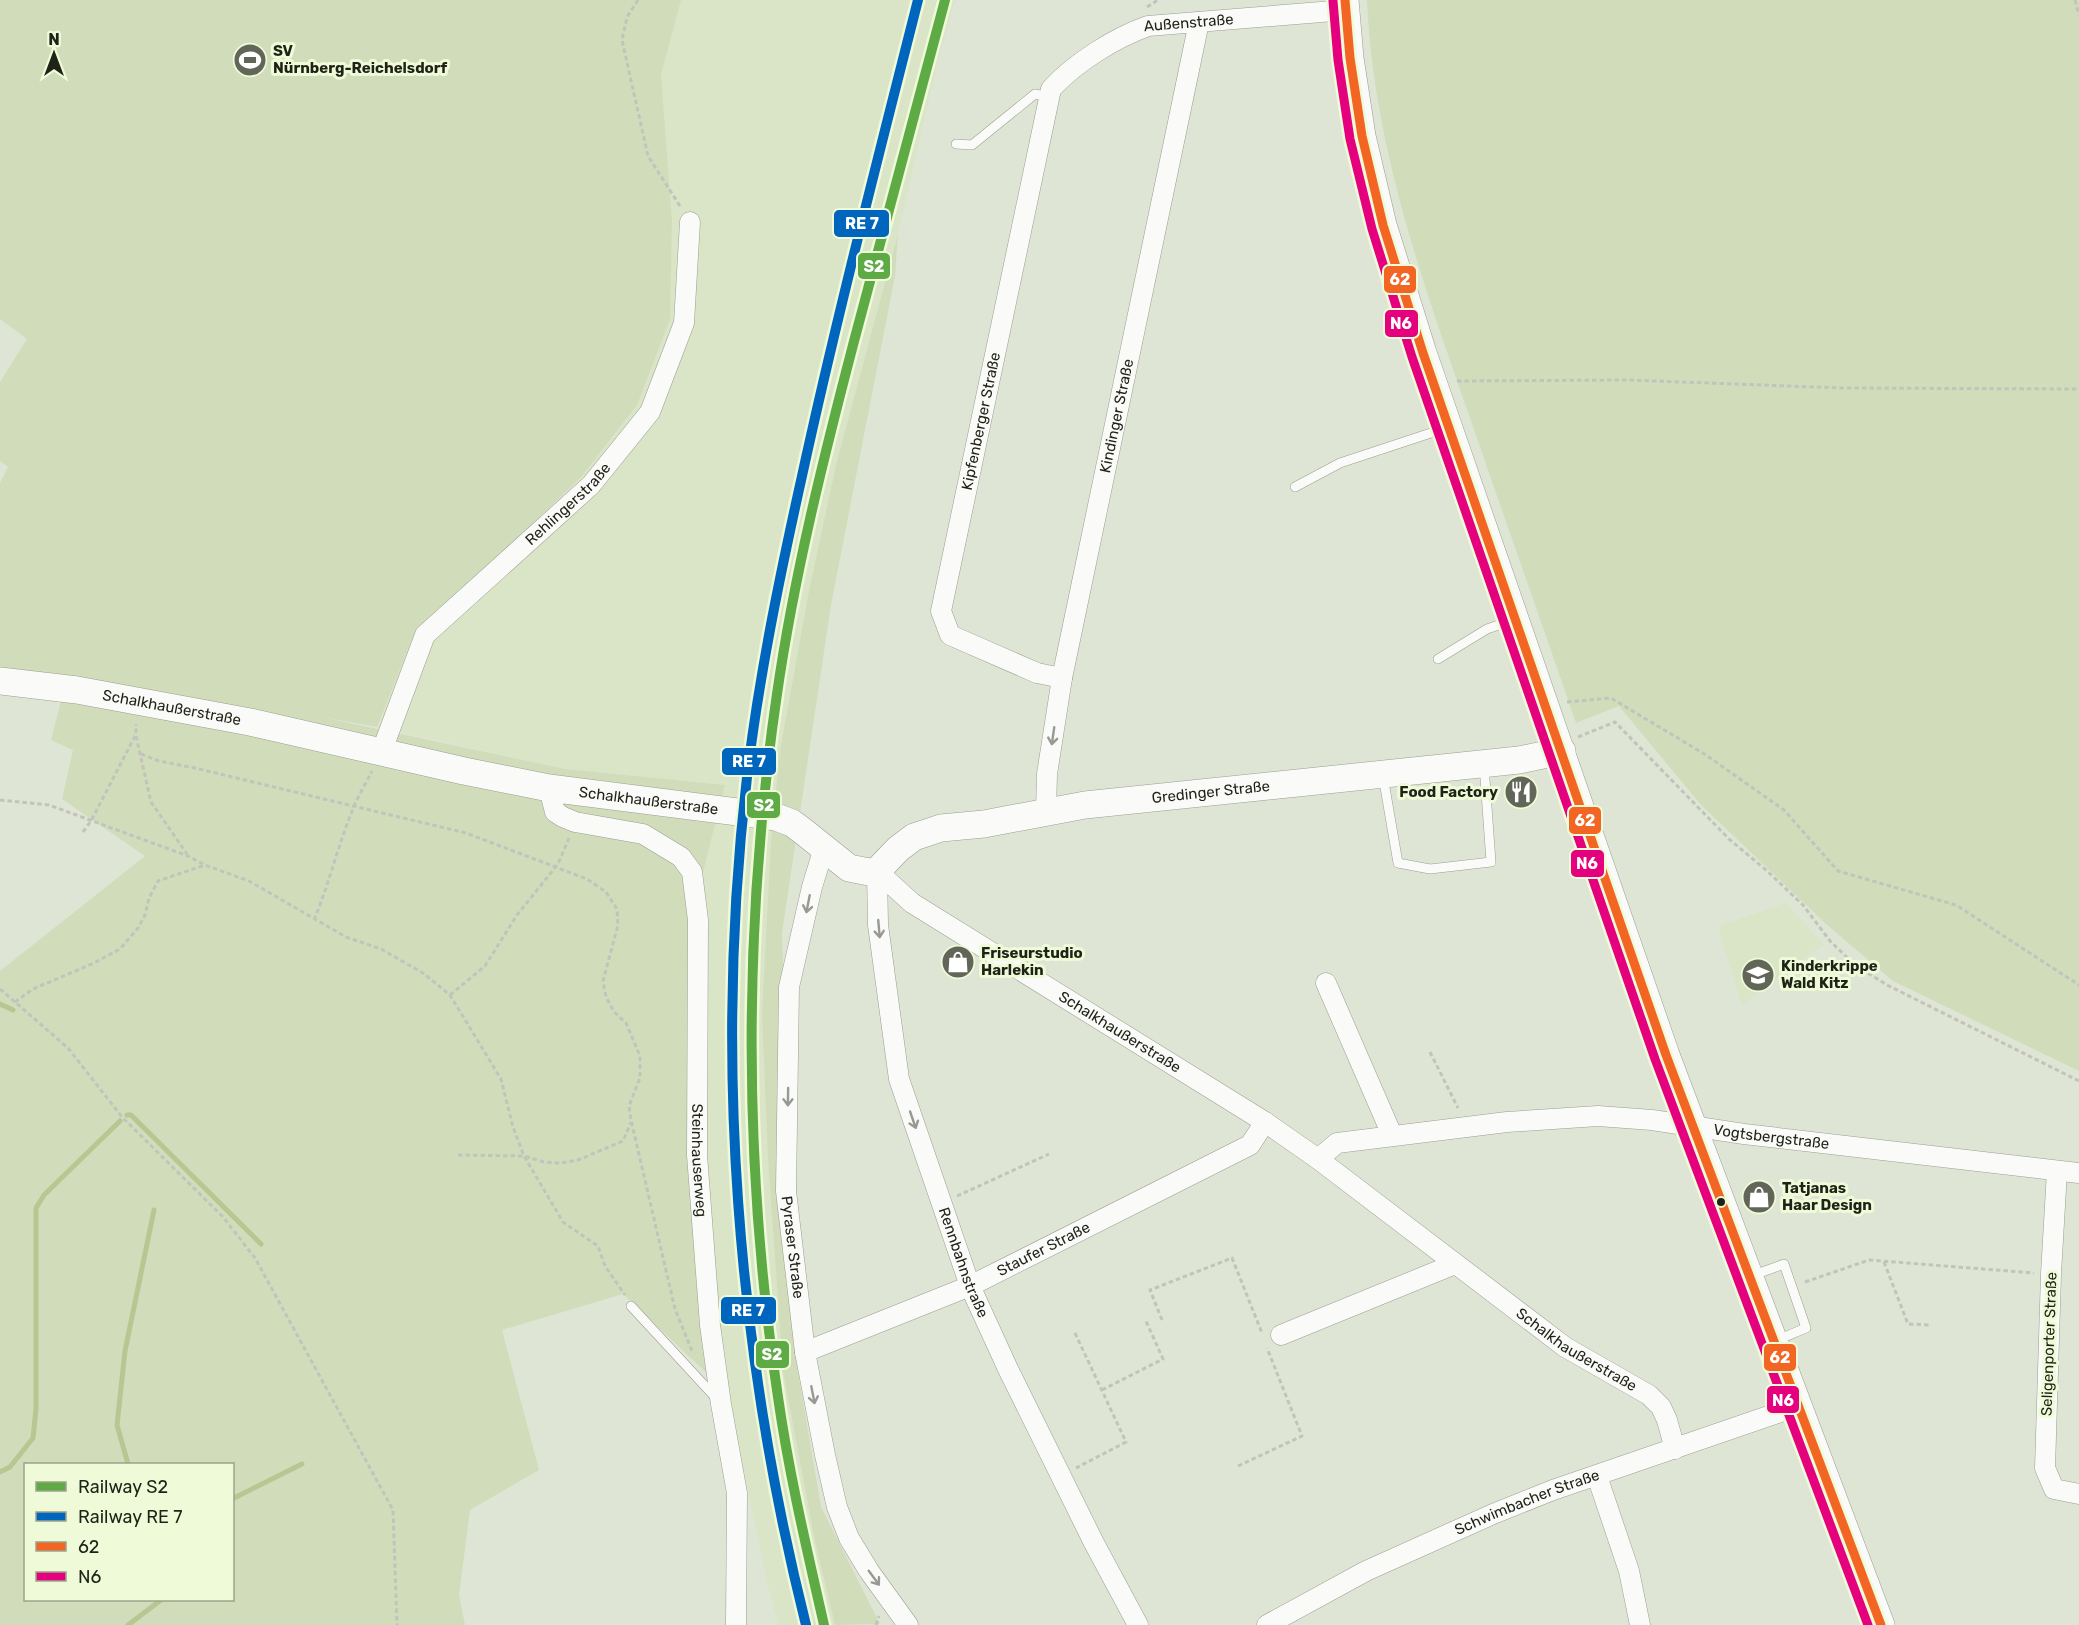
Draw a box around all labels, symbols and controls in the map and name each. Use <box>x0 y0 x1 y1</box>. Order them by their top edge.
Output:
street label: Außenstraße <box>1143 10 1234 35</box>
north arrow <box>24 24 84 84</box>
text: N <box>48 30 60 49</box>
sports icon: SV Nürnberg-Reichelsdorf <box>232 42 268 78</box>
place label: SV Nürnberg-Reichelsdorf <box>273 42 448 77</box>
line badge: RE 7 <box>833 209 890 238</box>
text: RE 7 <box>845 214 879 233</box>
line badge: S2 <box>857 252 891 280</box>
text: S2 <box>863 257 885 276</box>
line badge: 62 <box>1383 265 1417 294</box>
text: 62 <box>1390 270 1410 289</box>
line badge: N6 <box>1384 309 1419 338</box>
text: N6 <box>1390 314 1412 333</box>
street label: Kipfenberger Straße <box>958 351 1004 492</box>
street label: Kindinger Straße <box>1096 357 1137 475</box>
street label: Rehlingerstraße <box>522 459 614 549</box>
street label: Schalkhaußerstraße <box>101 686 243 729</box>
one-way arrow <box>1048 725 1059 745</box>
line badge: RE 7 <box>721 747 777 776</box>
text: RE 7 <box>732 752 766 771</box>
restaurant icon: Food Factory <box>1503 774 1539 810</box>
street label: Gredinger Straße <box>1151 777 1271 807</box>
street label: Schalkhaußerstraße <box>578 783 719 819</box>
place label: Food Factory <box>1399 783 1498 801</box>
line badge: S2 <box>746 791 781 819</box>
text: S2 <box>753 796 775 815</box>
line badge: 62 <box>1568 806 1602 835</box>
text: 62 <box>1575 811 1595 830</box>
line badge: N6 <box>1570 849 1605 878</box>
text: N6 <box>1576 854 1598 873</box>
one-way arrow <box>802 894 813 914</box>
one-way arrow <box>874 919 885 939</box>
shop icon: Friseurstudio Harlekin <box>940 944 976 980</box>
place label: Friseurstudio Harlekin <box>981 944 1083 979</box>
school or university icon: Kinderkrippe Wald Kitz <box>1740 957 1776 993</box>
place label: Kinderkrippe Wald Kitz <box>1781 957 1878 992</box>
street label: Schalkhaußerstraße <box>1055 987 1184 1077</box>
one-way arrow <box>782 1087 794 1107</box>
street label: Steinhauserweg <box>688 1103 711 1218</box>
one-way arrow <box>909 1110 920 1129</box>
street label: Vogtsbergstraße <box>1712 1120 1830 1153</box>
shop icon: Tatjanas Haar Design <box>1741 1179 1777 1215</box>
place label: Tatjanas Haar Design <box>1782 1179 1872 1214</box>
street label: Pyraser Straße <box>778 1195 808 1299</box>
unlabelled marker <box>1715 1196 1727 1208</box>
street label: Rennbahnstraße <box>935 1205 992 1321</box>
street label: Staufer Straße <box>994 1218 1093 1280</box>
street label: Seligenporter Straße <box>2037 1272 2061 1416</box>
line badge: RE 7 <box>720 1296 777 1325</box>
text: RE 7 <box>731 1301 765 1320</box>
street label: Schalkhaußerstraße <box>1513 1304 1640 1395</box>
line badge: S2 <box>755 1340 790 1369</box>
line badge: 62 <box>1763 1343 1797 1372</box>
text: S2 <box>761 1345 783 1364</box>
text: 62 <box>1770 1348 1790 1367</box>
one-way arrow <box>808 1385 819 1405</box>
line badge: N6 <box>1766 1385 1800 1414</box>
text: N6 <box>1772 1391 1794 1410</box>
legend <box>24 1463 234 1601</box>
street label: Schwimbacher Straße <box>1452 1466 1602 1539</box>
text: Railway S2 <box>78 1476 168 1498</box>
text: Railway RE 7 <box>78 1506 183 1528</box>
text: 62 <box>78 1536 99 1558</box>
text: N6 <box>78 1566 102 1588</box>
one-way arrow <box>868 1570 880 1586</box>

